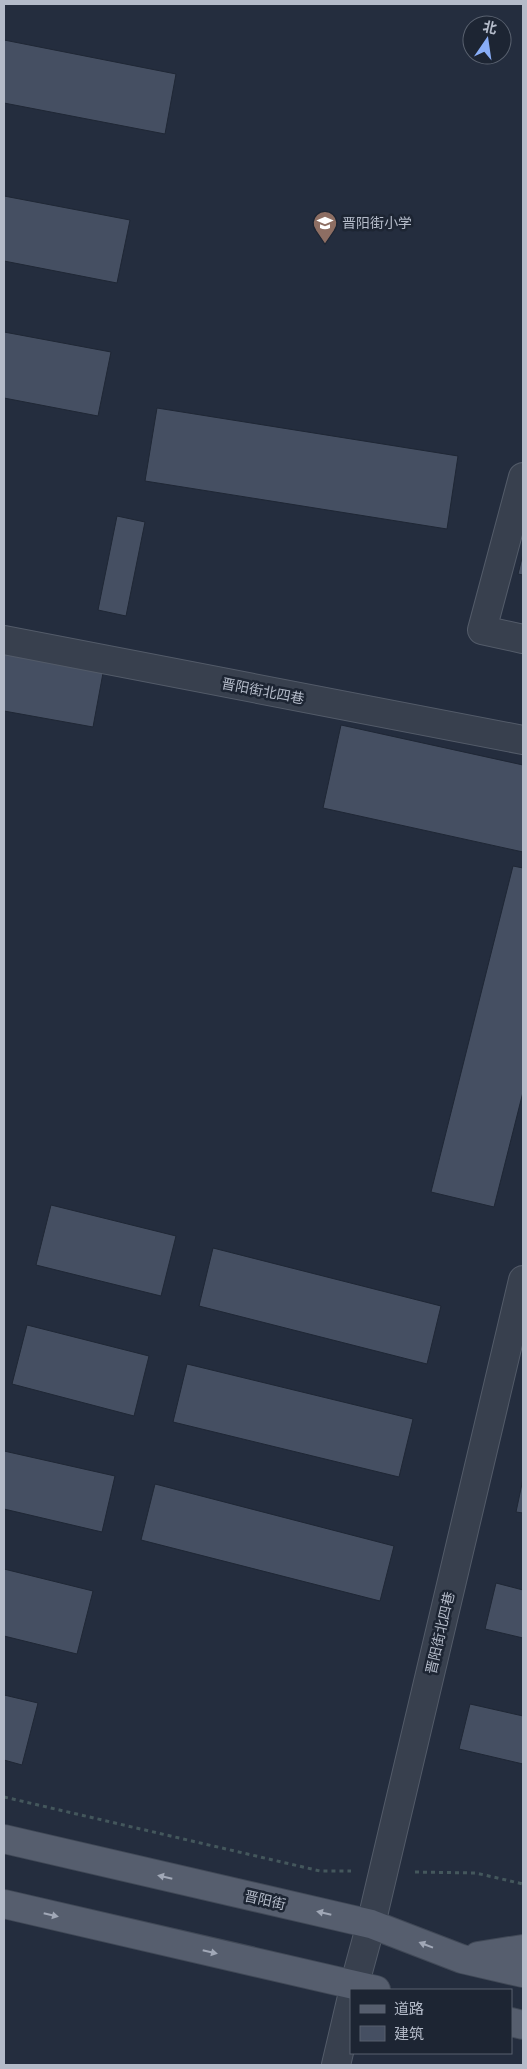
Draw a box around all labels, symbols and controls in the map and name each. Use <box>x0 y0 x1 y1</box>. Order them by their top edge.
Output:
north arrow <box>462 15 512 65</box>
text: 北 <box>481 17 499 38</box>
school or university icon: 晋阳街小学 <box>312 210 338 244</box>
place label: 晋阳街小学 <box>342 214 412 232</box>
street label: 晋阳街北四巷 <box>220 674 306 708</box>
street label: 晋阳街北四巷 <box>422 1590 458 1676</box>
one-way arrow <box>158 1873 173 1881</box>
street label: 晋阳街 <box>243 1887 287 1913</box>
one-way arrow <box>316 1909 331 1917</box>
one-way arrow <box>44 1911 59 1919</box>
one-way arrow <box>418 1941 433 1949</box>
one-way arrow <box>202 1948 217 1956</box>
legend <box>350 1989 512 2054</box>
text: 道路 <box>394 1999 424 2018</box>
text: 建筑 <box>394 2024 424 2043</box>

